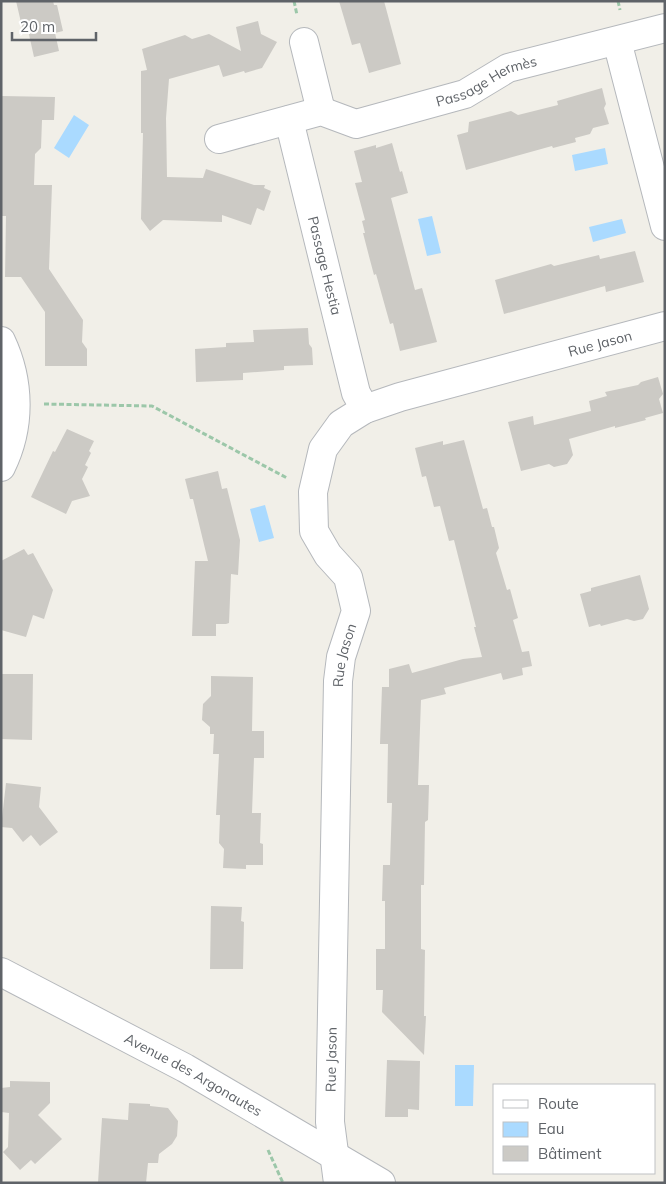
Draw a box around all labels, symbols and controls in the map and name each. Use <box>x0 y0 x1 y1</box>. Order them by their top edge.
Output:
scale bar <box>12 10 96 42</box>
text: 20 m <box>20 17 55 36</box>
street label: Passage Hermès <box>434 52 539 111</box>
street label: Passage Hestia <box>304 214 346 317</box>
street label: Rue Jason <box>566 326 634 361</box>
street label: Rue Jason <box>329 621 360 687</box>
street label: Rue Jason <box>322 1027 341 1092</box>
street label: Avenue des Argonautes <box>121 1029 265 1120</box>
legend <box>493 1084 656 1174</box>
text: Route <box>538 1094 579 1113</box>
text: Eau <box>538 1119 564 1138</box>
text: Bâtiment <box>538 1144 601 1163</box>

